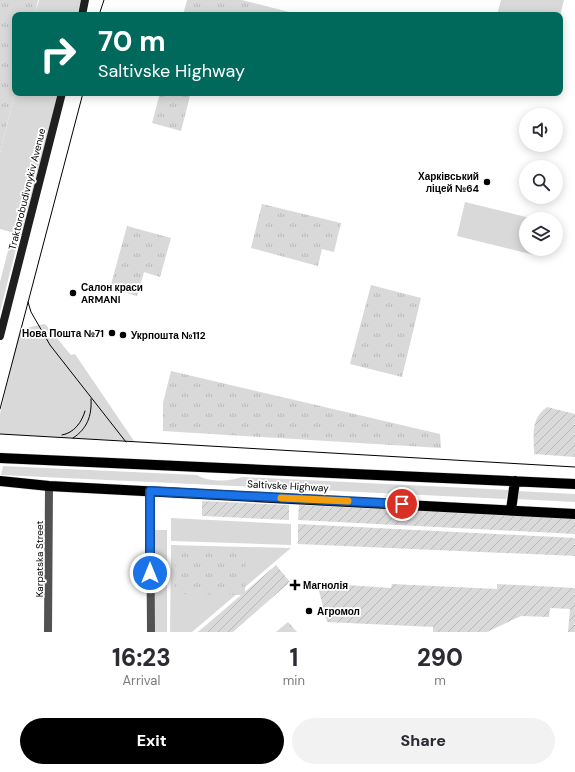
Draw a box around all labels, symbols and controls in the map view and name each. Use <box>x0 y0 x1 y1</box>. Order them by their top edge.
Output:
text: 70 m <box>98 23 166 60</box>
icon: right <box>32 28 84 80</box>
text: Saltivske Highway <box>98 59 245 83</box>
map controls <box>519 108 563 256</box>
button: sound <box>519 108 563 152</box>
street label: Traktorobudivnykiv Avenue <box>6 127 48 251</box>
button: search <box>519 160 563 204</box>
place label: Харківський ліцей №64 <box>418 170 479 195</box>
marker: Харківський ліцей №64 <box>482 177 492 187</box>
button: layers <box>519 212 563 256</box>
place label: Салон краси ARMANI <box>81 281 143 306</box>
marker: Салон краси ARMANI <box>68 288 78 298</box>
place label: Нова Пошта №71 <box>22 327 104 340</box>
marker: Нова Пошта №71 <box>107 328 117 338</box>
place label: Укрпошта №112 <box>131 329 206 342</box>
marker: Укрпошта №112 <box>118 330 128 340</box>
street label: Saltivske Highway <box>247 477 330 495</box>
pin <box>385 487 419 521</box>
icon: arrive <box>391 493 413 515</box>
street label: Karpatska Street <box>33 521 46 597</box>
position arrow <box>129 552 171 594</box>
place label: Магнолія <box>303 579 348 592</box>
marker: Магнолія <box>290 580 300 590</box>
place label: Агромол <box>317 605 360 618</box>
marker: Агромол <box>304 606 314 616</box>
text: 16:23 <box>112 642 171 673</box>
text: 1 <box>289 642 298 673</box>
text: 290 <box>417 642 463 673</box>
text: Arrival <box>122 672 160 689</box>
text: min <box>283 672 305 689</box>
text: m <box>434 672 446 689</box>
button: Exit <box>20 718 284 764</box>
button: Share <box>292 718 555 764</box>

